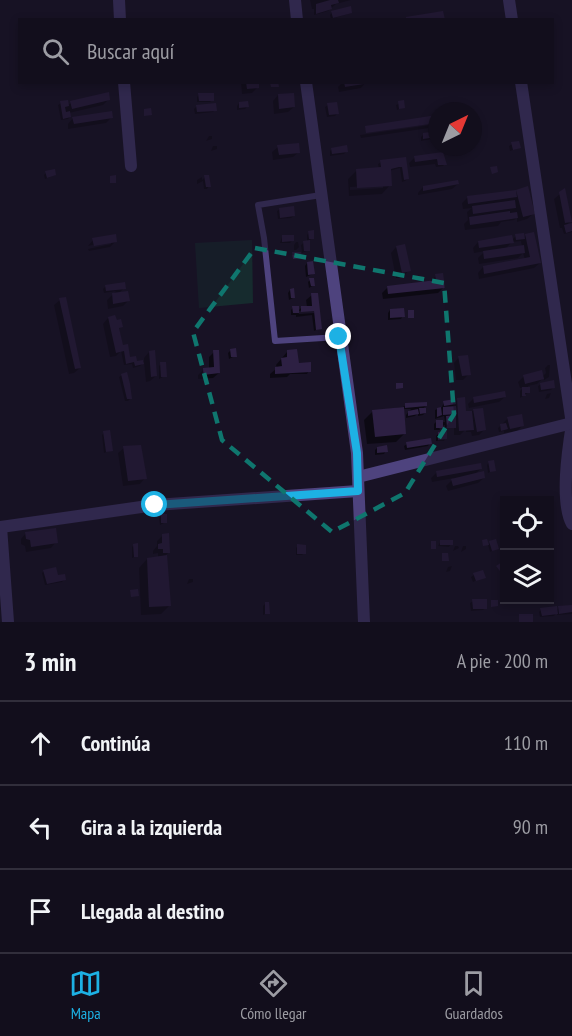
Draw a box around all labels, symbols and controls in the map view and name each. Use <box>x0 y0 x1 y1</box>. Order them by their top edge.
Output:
search box <box>18 18 554 84</box>
icon: search <box>39 35 72 68</box>
text: Buscar aquí <box>87 37 174 65</box>
north arrow <box>428 102 482 156</box>
route end <box>325 323 351 349</box>
route start <box>141 491 167 517</box>
map controls <box>500 496 554 604</box>
button: locate <box>500 496 554 550</box>
button: layers <box>500 550 554 604</box>
text: 3 min <box>24 645 77 678</box>
text: A pie · 200 m <box>457 648 548 674</box>
icon: ahead <box>24 727 57 760</box>
text: Continúa <box>81 729 150 757</box>
text: 110 m <box>504 730 548 756</box>
icon: left <box>24 811 57 844</box>
text: Gira a la izquierda <box>81 813 222 841</box>
text: 90 m <box>513 814 548 840</box>
icon: arrive <box>24 895 57 928</box>
text: Llegada al destino <box>81 897 224 925</box>
tab: Mapa <box>69 967 102 1023</box>
tab: Cómo llegar <box>240 967 306 1023</box>
tab: Guardados <box>445 967 503 1023</box>

